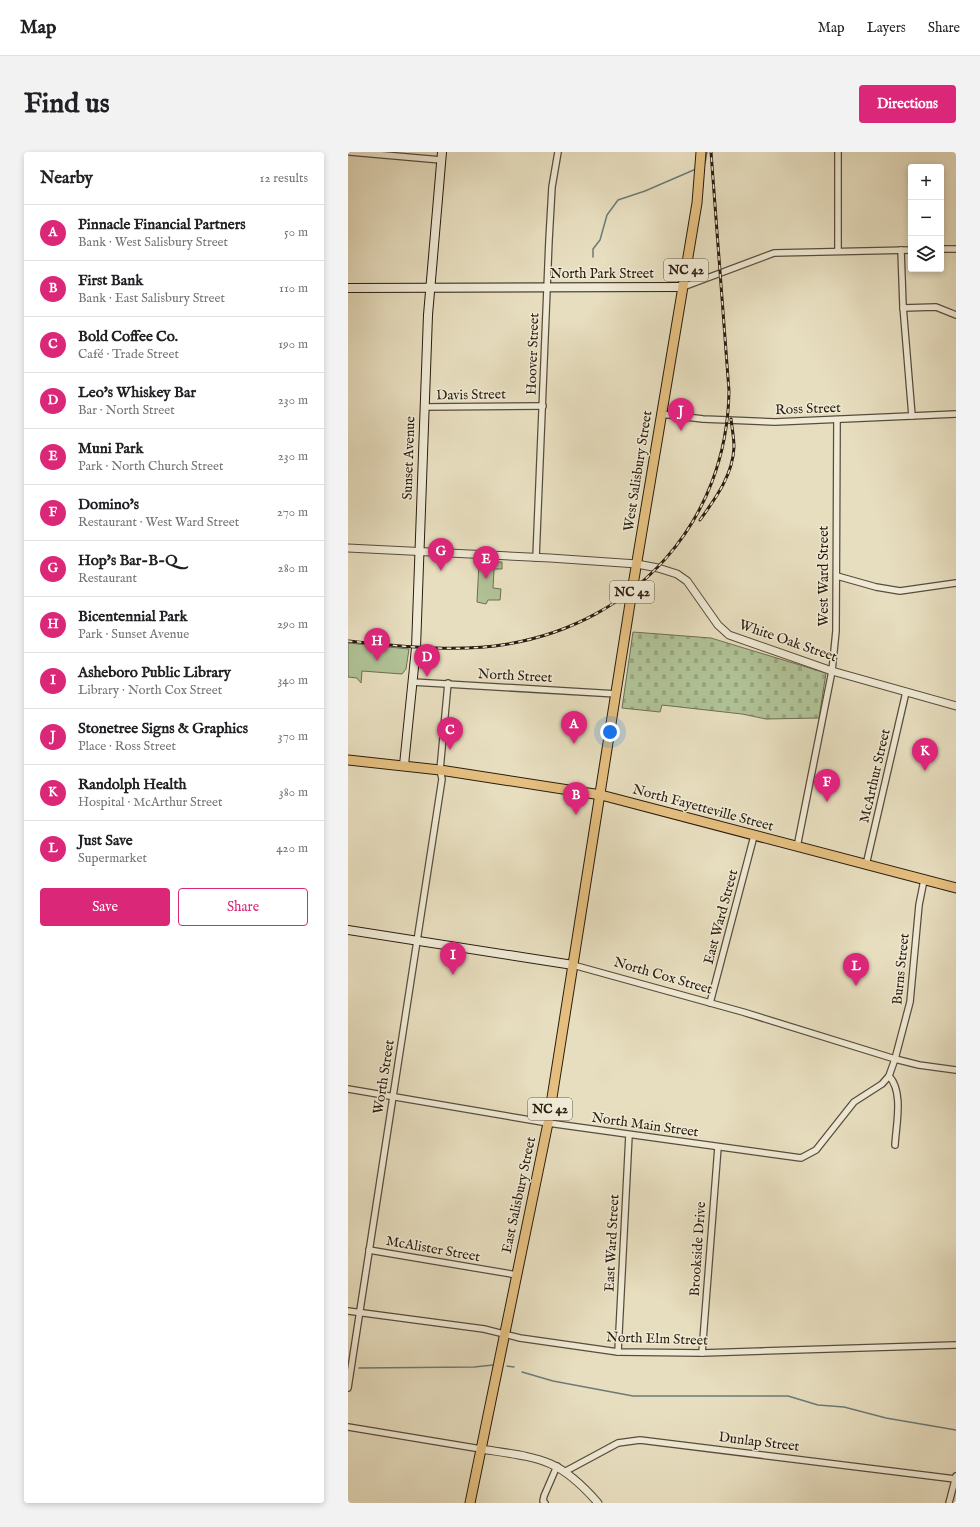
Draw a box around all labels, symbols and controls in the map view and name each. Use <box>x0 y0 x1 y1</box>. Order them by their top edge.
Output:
text: Map <box>20 16 56 40</box>
text: Map <box>818 19 845 37</box>
text: Layers <box>867 19 906 37</box>
text: Share <box>928 19 960 37</box>
button: Directions <box>859 85 956 123</box>
text: Find us <box>24 87 110 122</box>
map controls <box>908 164 944 272</box>
button: + <box>908 164 944 200</box>
text: Nearby <box>40 168 93 189</box>
text: 12 results <box>260 170 308 187</box>
button: − <box>908 200 944 236</box>
text: Pinnacle Financial Partners <box>78 215 245 234</box>
text: A <box>49 224 57 241</box>
text: 50 m <box>284 224 308 241</box>
text: Bank · West Salisbury Street <box>78 234 228 251</box>
button: layers <box>908 236 944 272</box>
road number: NC 42 <box>664 259 708 281</box>
street label: North Park Street <box>550 265 654 283</box>
text: First Bank <box>78 271 143 290</box>
text: B <box>49 280 57 297</box>
text: 110 m <box>279 280 308 297</box>
text: Bank · East Salisbury Street <box>78 290 225 307</box>
street label: Hoover Street <box>523 312 543 395</box>
text: Bold Coffee Co. <box>78 327 178 346</box>
text: C <box>48 336 58 353</box>
text: 190 m <box>278 336 308 353</box>
text: Café · Trade Street <box>78 346 179 363</box>
text: Leo's Whiskey Bar <box>78 383 196 402</box>
street label: Davis Street <box>436 385 506 405</box>
text: D <box>48 392 58 409</box>
text: 230 m <box>278 392 308 409</box>
pin: J <box>668 398 694 431</box>
street label: Ross Street <box>775 399 841 419</box>
text: Bar · North Street <box>78 402 175 419</box>
street label: West Salisbury Street <box>620 409 656 533</box>
street label: Sunset Avenue <box>399 415 419 500</box>
text: Muni Park <box>78 439 144 458</box>
text: E <box>48 448 58 465</box>
text: 230 m <box>278 448 308 465</box>
text: Park · North Church Street <box>78 458 223 475</box>
text: Domino's <box>78 495 139 514</box>
text: F <box>49 504 57 521</box>
text: 270 m <box>277 504 308 521</box>
text: Restaurant · West Ward Street <box>78 514 239 531</box>
street label: West Ward Street <box>815 525 833 626</box>
pin: G <box>428 538 454 571</box>
pin: E <box>473 546 499 579</box>
text: Hop's Bar-B-Q <box>78 551 178 570</box>
text: G <box>48 560 58 577</box>
text: 280 m <box>278 560 308 577</box>
text: Restaurant <box>78 570 137 587</box>
road number: NC 42 <box>610 581 654 603</box>
text: Bicentennial Park <box>78 607 188 626</box>
text: H <box>47 616 59 633</box>
text: 290 m <box>277 616 308 633</box>
street label: White Oak Street <box>737 616 840 666</box>
text: Park · Sunset Avenue <box>78 626 189 643</box>
pin: H <box>364 628 390 661</box>
pin: D <box>414 644 440 677</box>
text: Asheboro Public Library <box>78 663 231 682</box>
street label: North Street <box>477 665 553 687</box>
text: I <box>50 672 56 689</box>
text: 340 m <box>278 672 308 689</box>
text: Library · North Cox Street <box>78 682 222 699</box>
pin: A <box>561 711 587 744</box>
pin: C <box>437 717 463 750</box>
text: Stonetree Signs & Graphics <box>78 719 248 738</box>
your location <box>600 722 620 742</box>
street label: McArthur Street <box>855 727 895 825</box>
text: J <box>50 728 56 745</box>
text: 370 m <box>278 728 308 745</box>
text: Place · Ross Street <box>78 738 176 755</box>
pin: K <box>912 738 938 771</box>
pin: F <box>814 769 840 802</box>
text: Randolph Health <box>78 775 187 794</box>
street label: North Fayetteville Street <box>631 781 776 836</box>
pin: B <box>563 782 589 815</box>
text: K <box>48 784 58 801</box>
text: 380 m <box>279 784 308 801</box>
text: Hospital · McArthur Street <box>78 794 222 811</box>
text: Just Save <box>78 831 133 850</box>
text: L <box>48 840 58 857</box>
text: 420 m <box>276 840 308 857</box>
text: Supermarket <box>78 850 147 867</box>
street label: East Ward Street <box>700 867 742 966</box>
button: Save <box>40 888 170 926</box>
button: Share <box>178 888 308 926</box>
street label: Burns Street <box>888 932 914 1006</box>
pin: I <box>440 942 466 975</box>
street label: North Cox Street <box>612 953 715 999</box>
pin: L <box>843 953 869 986</box>
street label: Worth Street <box>369 1038 399 1116</box>
road number: NC 42 <box>528 1098 572 1120</box>
street label: North Main Street <box>590 1109 700 1141</box>
street label: East Salisbury Street <box>498 1135 540 1255</box>
street label: East Ward Street <box>600 1194 624 1292</box>
street label: Brookside Drive <box>686 1200 710 1297</box>
street label: McAlister Street <box>385 1232 482 1266</box>
street label: North Elm Street <box>606 1328 708 1350</box>
street label: Dunlap Street <box>718 1428 801 1456</box>

